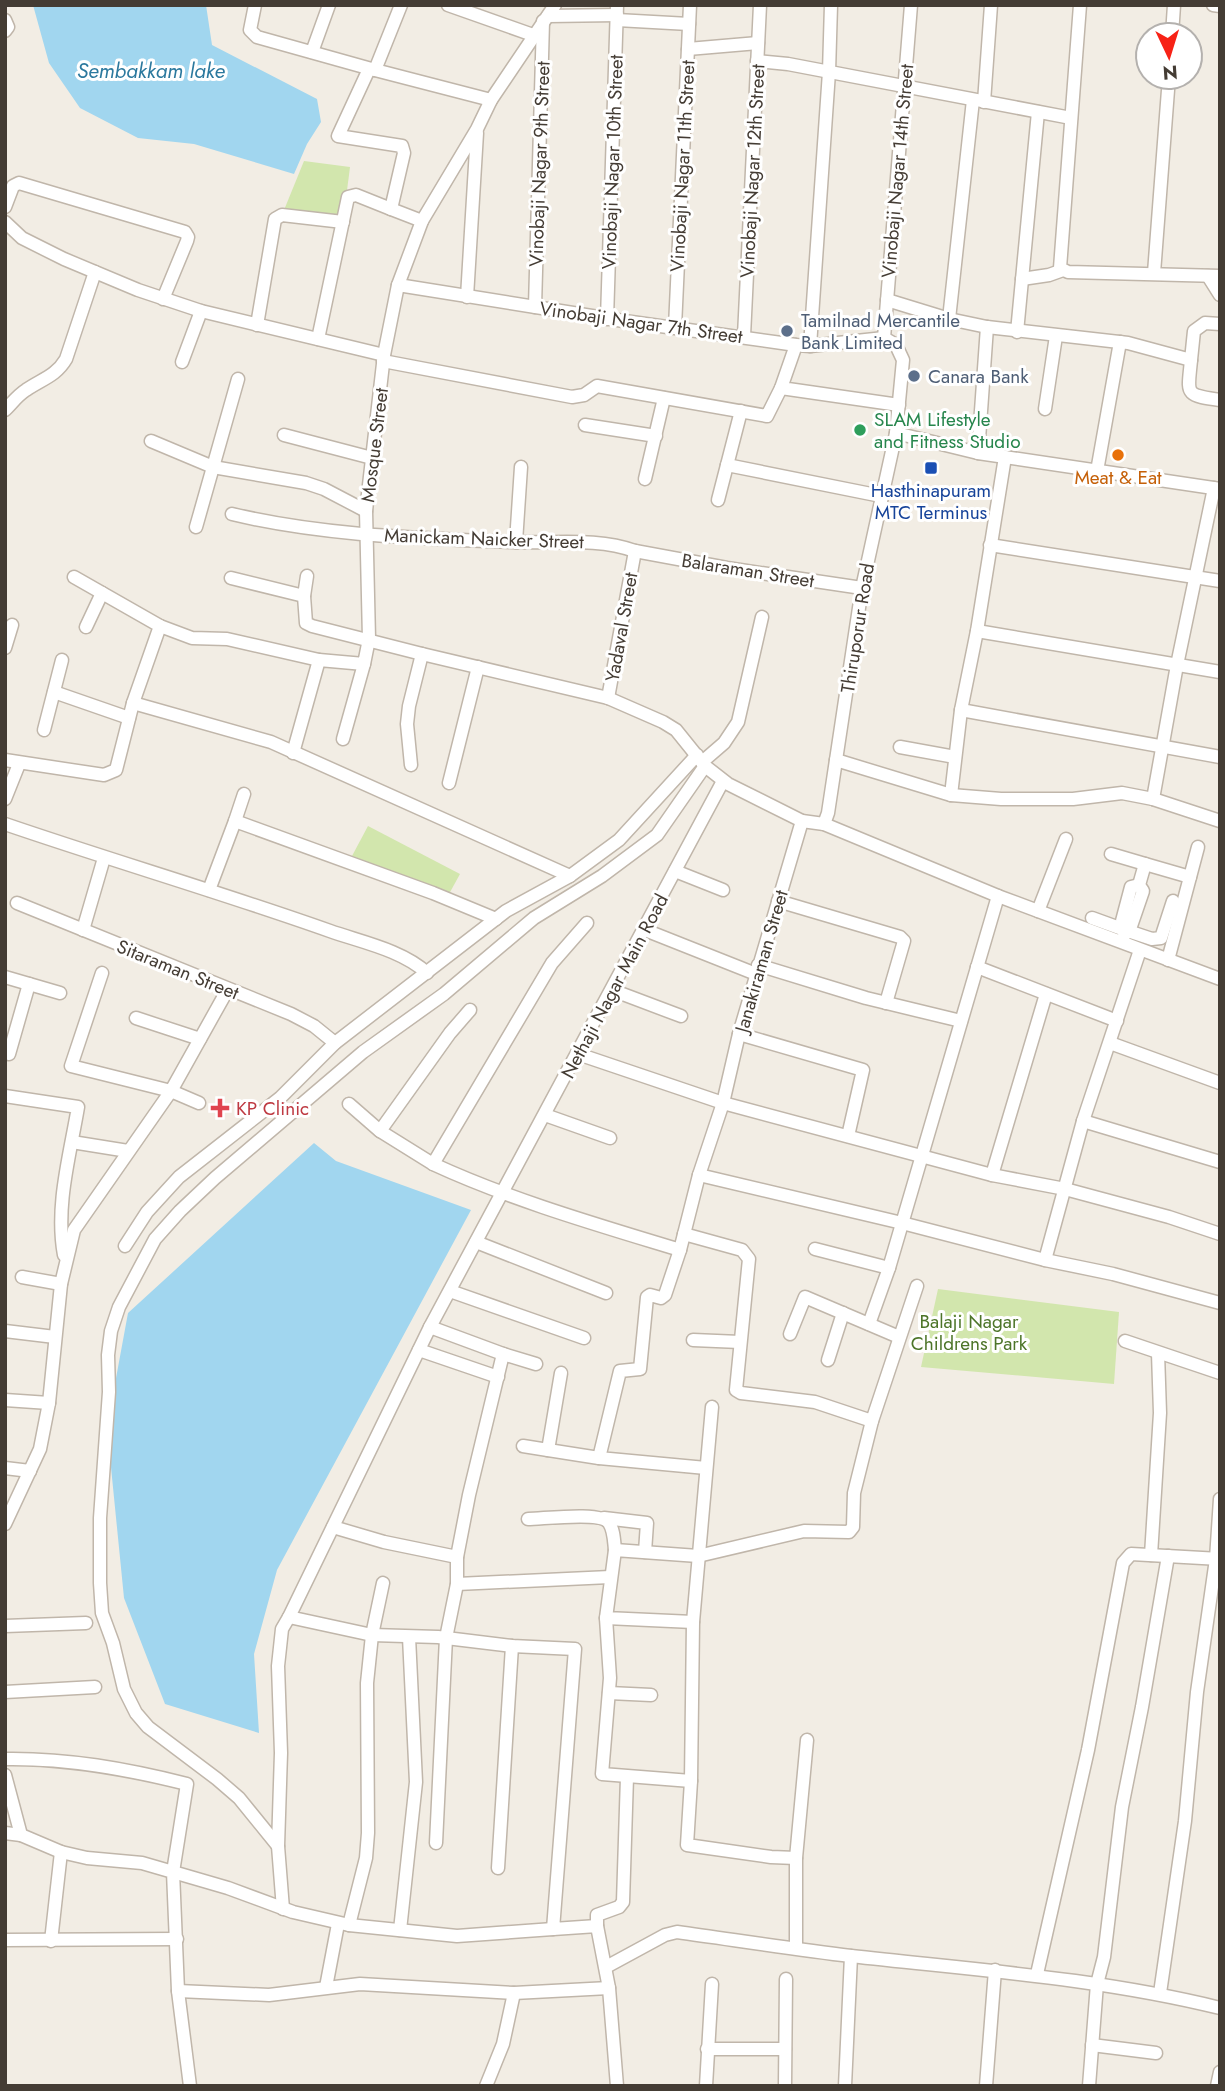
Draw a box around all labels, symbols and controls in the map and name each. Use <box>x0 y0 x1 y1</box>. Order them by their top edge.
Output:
north arrow <box>1134 21 1204 91</box>
street label: Vinobaji Nagar 10th Street <box>595 54 630 270</box>
water label: Sembakkam lake <box>77 56 225 86</box>
text: N <box>1162 58 1179 86</box>
street label: Vinobaji Nagar 11th Street <box>663 59 702 273</box>
street label: Vinobaji Nagar 9th Street <box>522 60 557 267</box>
street label: Vinobaji Nagar 12th Street <box>733 63 772 279</box>
street label: Vinobaji Nagar 14th Street <box>875 63 920 279</box>
street label: Vinobaji Nagar 7th Street <box>538 295 745 350</box>
place label: Tamilnad Mercantile Bank Limited <box>801 307 960 356</box>
marker: Tamilnad Mercantile Bank Limited <box>779 323 795 339</box>
place label: Canara Bank <box>928 363 1029 390</box>
marker: Canara Bank <box>906 368 922 384</box>
street label: Mosque Street <box>354 386 395 504</box>
place label: SLAM Lifestyle and Fitness Studio <box>874 406 1021 455</box>
marker: SLAM Lifestyle and Fitness Studio <box>852 422 868 438</box>
marker: Meat & Eat <box>1110 447 1126 463</box>
marker: Hasthinapuram MTC Terminus <box>923 460 939 476</box>
place label: Meat & Eat <box>1074 464 1162 491</box>
place label: Hasthinapuram MTC Terminus <box>871 477 991 526</box>
street label: Manickam Naicker Street <box>384 522 585 555</box>
street label: Balaraman Street <box>680 547 817 594</box>
street label: Thiruporur Road <box>834 561 881 695</box>
street label: Yadaval Street <box>599 570 644 684</box>
street label: Janakiraman Street <box>727 886 795 1038</box>
street label: Nethaji Nagar Main Road <box>554 889 675 1083</box>
street label: Sitaraman Street <box>113 933 243 1006</box>
place label: KP Clinic <box>236 1095 309 1122</box>
marker: KP Clinic <box>210 1098 230 1118</box>
park label: Balaji Nagar Childrens Park <box>911 1308 1028 1357</box>

